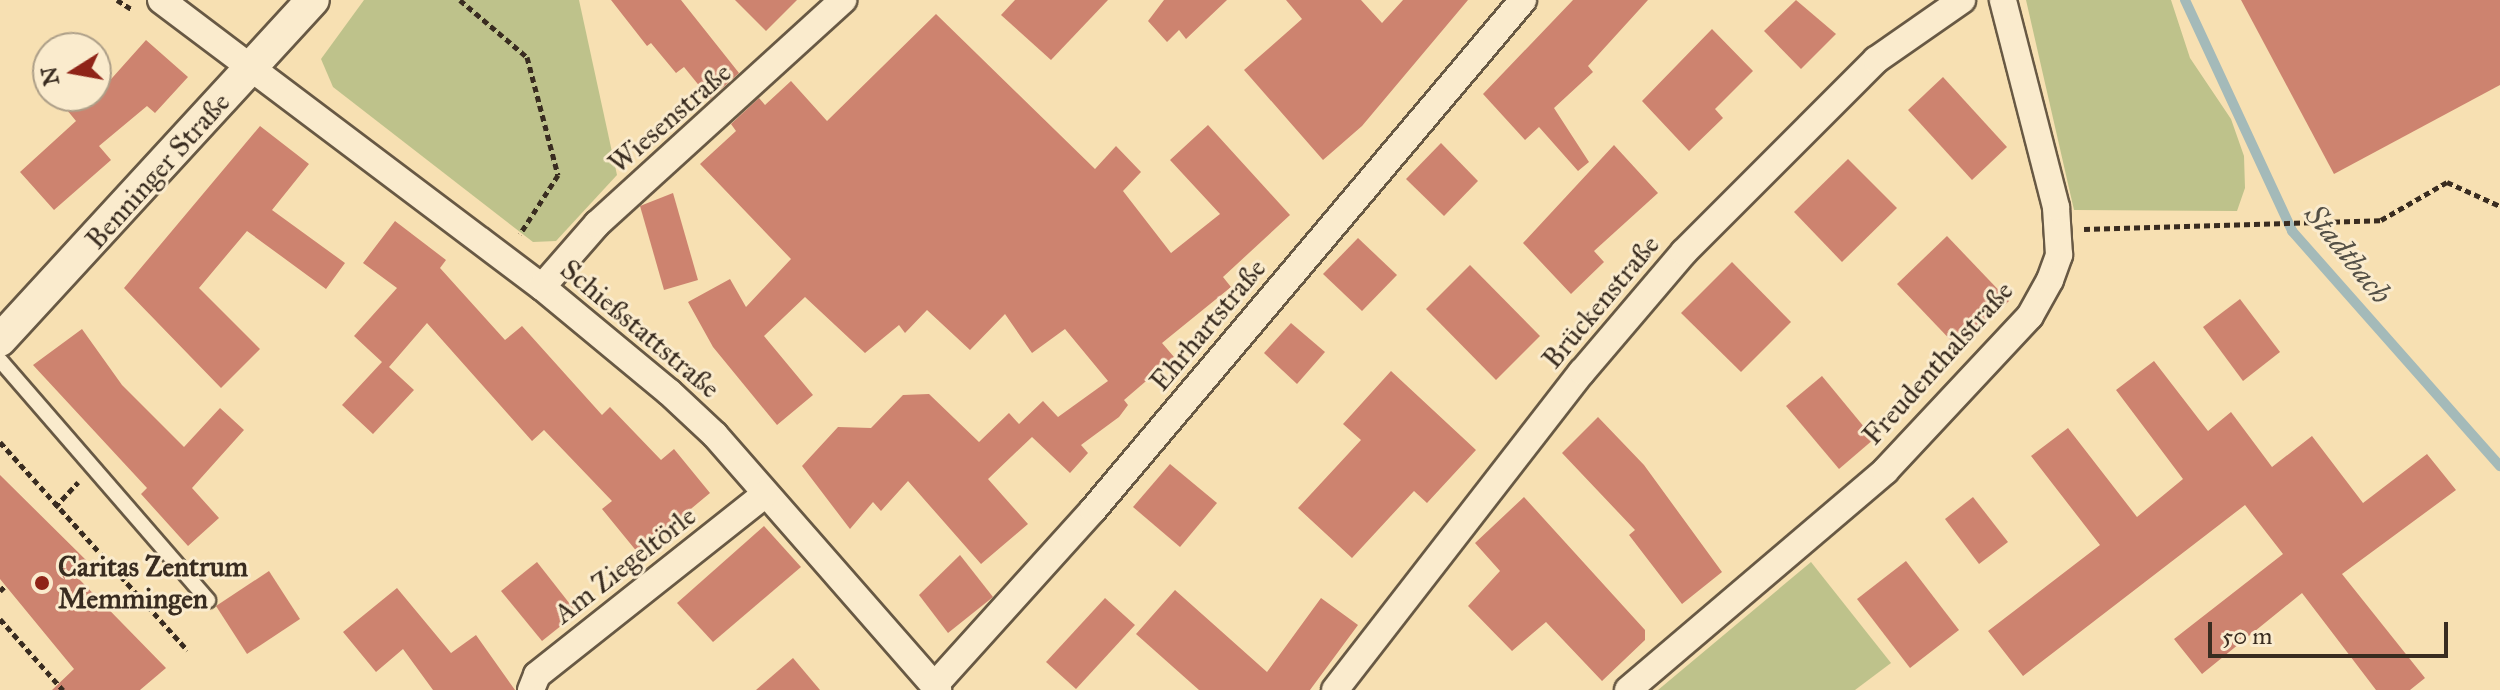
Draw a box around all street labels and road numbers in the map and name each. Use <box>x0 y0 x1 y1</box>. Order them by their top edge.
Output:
street label: Wiesenstraße <box>602 56 738 180</box>
street label: Benninger Straße <box>79 86 237 256</box>
street label: Brückenstraße <box>1535 228 1667 376</box>
street label: Ehrhartstraße <box>1143 252 1273 398</box>
street label: Schießstattstraße <box>554 253 726 405</box>
street label: Freudenthalstraße <box>1856 274 2020 452</box>
street label: Am Ziegeltörle <box>547 499 703 631</box>

